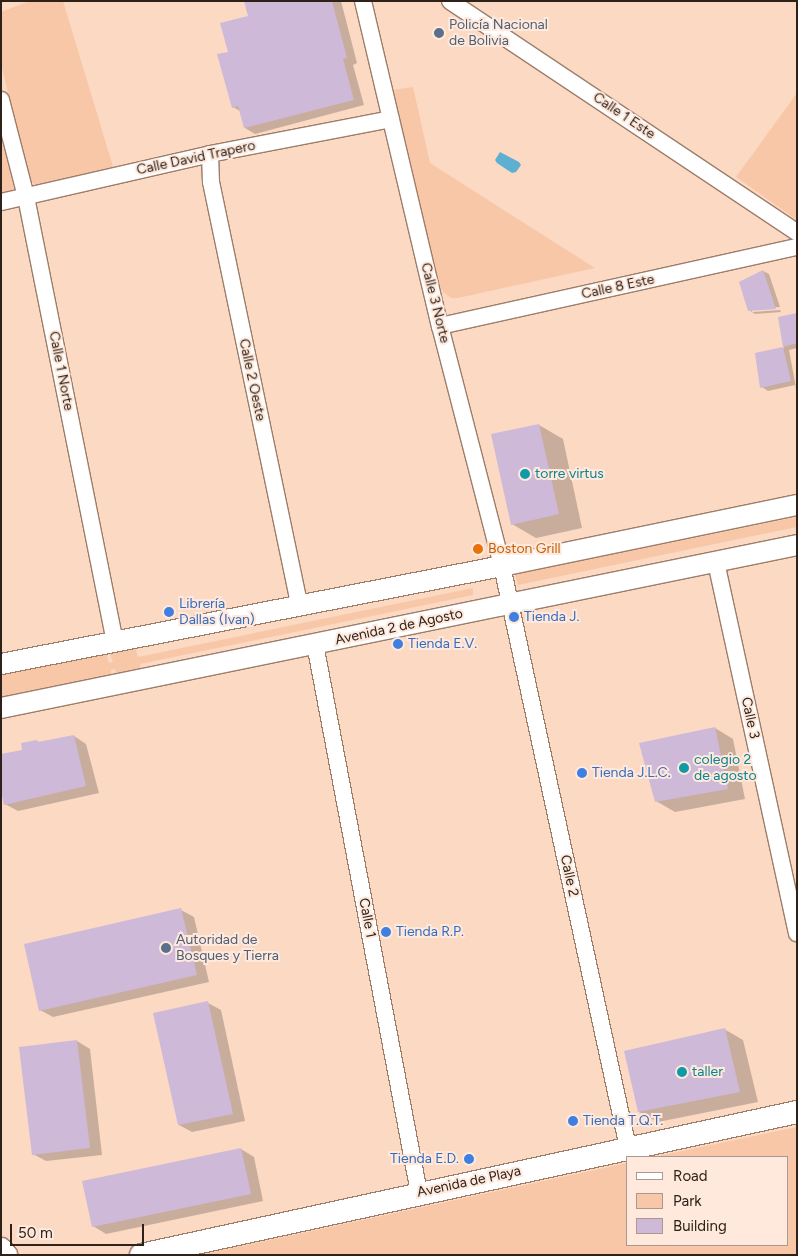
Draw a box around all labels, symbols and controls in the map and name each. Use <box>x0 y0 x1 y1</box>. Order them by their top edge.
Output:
place label: Policía Nacional de Bolivia <box>449 17 548 49</box>
marker: Policía Nacional de Bolivia <box>433 27 445 39</box>
street label: Calle 1 Este <box>590 89 658 143</box>
street label: Calle David Trapero <box>135 137 257 179</box>
street label: Calle 3 Norte <box>417 261 453 345</box>
street label: Calle 8 Este <box>580 271 656 303</box>
street label: Calle 1 Norte <box>45 330 77 412</box>
street label: Calle 2 Oeste <box>235 337 269 423</box>
place label: torre virtus <box>535 466 604 482</box>
marker: torre virtus <box>519 468 531 480</box>
place label: Boston Grill <box>488 541 561 557</box>
marker: Boston Grill <box>472 543 484 555</box>
place label: Librería Dallas (Ivan) <box>179 596 255 628</box>
street label: Avenida 2 de Agosto <box>334 605 464 649</box>
marker: Librería Dallas (Ivan) <box>163 606 175 618</box>
place label: Tienda J. <box>524 609 579 625</box>
marker: Tienda J. <box>508 611 520 623</box>
place label: Tienda E.V. <box>408 636 477 652</box>
marker: Tienda E.V. <box>392 638 404 650</box>
street label: Calle 3 <box>737 696 763 740</box>
place label: colegio 2 de agosto <box>694 752 757 784</box>
marker: colegio 2 de agosto <box>678 762 690 774</box>
place label: Tienda J.L.C. <box>592 765 671 781</box>
marker: Tienda J.L.C. <box>576 767 588 779</box>
street label: Calle 2 <box>556 854 582 898</box>
street label: Calle 1 <box>355 897 379 939</box>
place label: Tienda R.P. <box>396 924 464 940</box>
marker: Tienda R.P. <box>380 926 392 938</box>
place label: Autoridad de Bosques y Tierra <box>176 932 279 964</box>
marker: Autoridad de Bosques y Tierra <box>160 942 172 954</box>
place label: taller <box>692 1064 723 1080</box>
marker: taller <box>676 1066 688 1078</box>
place label: Tienda T.Q.T. <box>583 1113 663 1129</box>
marker: Tienda T.Q.T. <box>567 1115 579 1127</box>
place label: Tienda E.D. <box>390 1151 459 1167</box>
marker: Tienda E.D. <box>463 1153 475 1165</box>
legend <box>626 1156 788 1246</box>
street label: Avenida de Playa <box>416 1163 522 1201</box>
text: Road <box>673 1167 708 1185</box>
text: Park <box>673 1192 702 1210</box>
scale bar <box>12 1214 146 1246</box>
text: Building <box>673 1217 727 1235</box>
text: 50 m <box>18 1224 53 1242</box>

